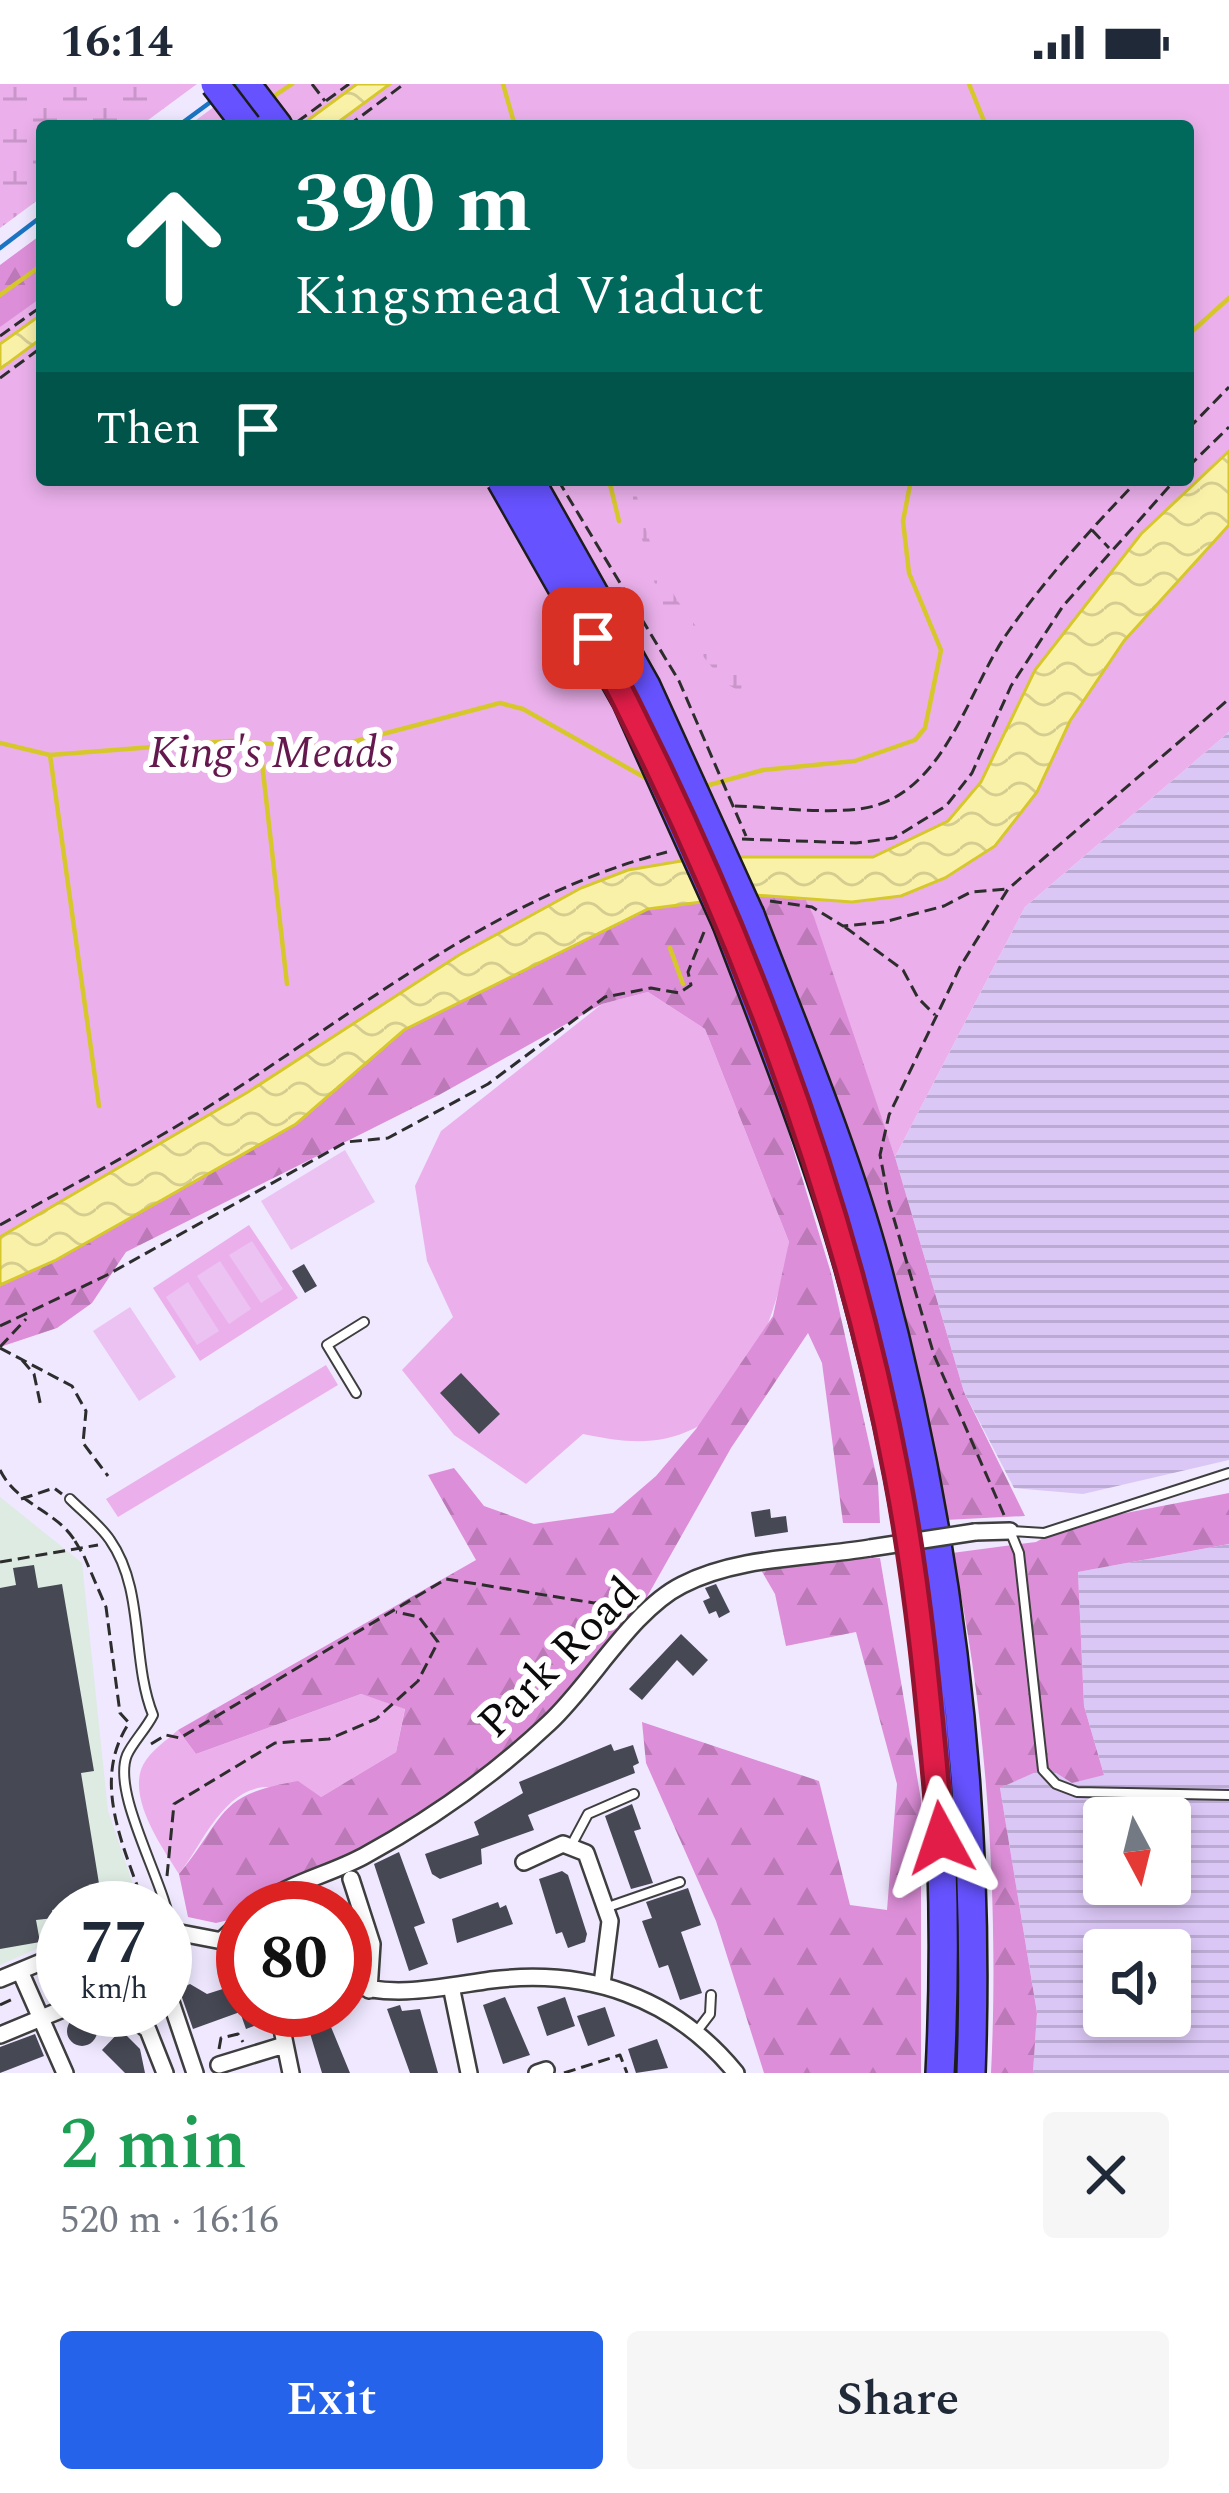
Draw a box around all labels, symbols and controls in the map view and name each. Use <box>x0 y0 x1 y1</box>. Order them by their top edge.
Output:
text: 16:14 <box>60 8 173 77</box>
text: 390 m <box>294 141 532 269</box>
icon: ahead <box>96 168 252 324</box>
text: Kingsmead Viaduct <box>294 256 764 338</box>
text: Then <box>96 395 201 464</box>
icon: arrive <box>225 396 291 462</box>
pin <box>542 587 644 689</box>
icon: arrive <box>560 605 626 671</box>
park label: King's Meads <box>149 719 394 788</box>
street label: Park Road <box>462 1561 656 1755</box>
position arrow <box>878 1775 1004 1901</box>
north arrow <box>1083 1797 1191 1905</box>
map controls <box>1083 1797 1191 2037</box>
speed limit sign: 80 <box>216 1881 372 2037</box>
text: 77 <box>80 1898 148 1990</box>
button: sound <box>1083 1929 1191 2037</box>
text: km/h <box>80 1966 148 2012</box>
text: 2 min <box>60 2091 247 2200</box>
button: close <box>1043 2112 1169 2238</box>
text: 520 m · 16:16 <box>60 2191 279 2250</box>
button: Exit <box>60 2331 603 2469</box>
button: Share <box>627 2331 1169 2469</box>

